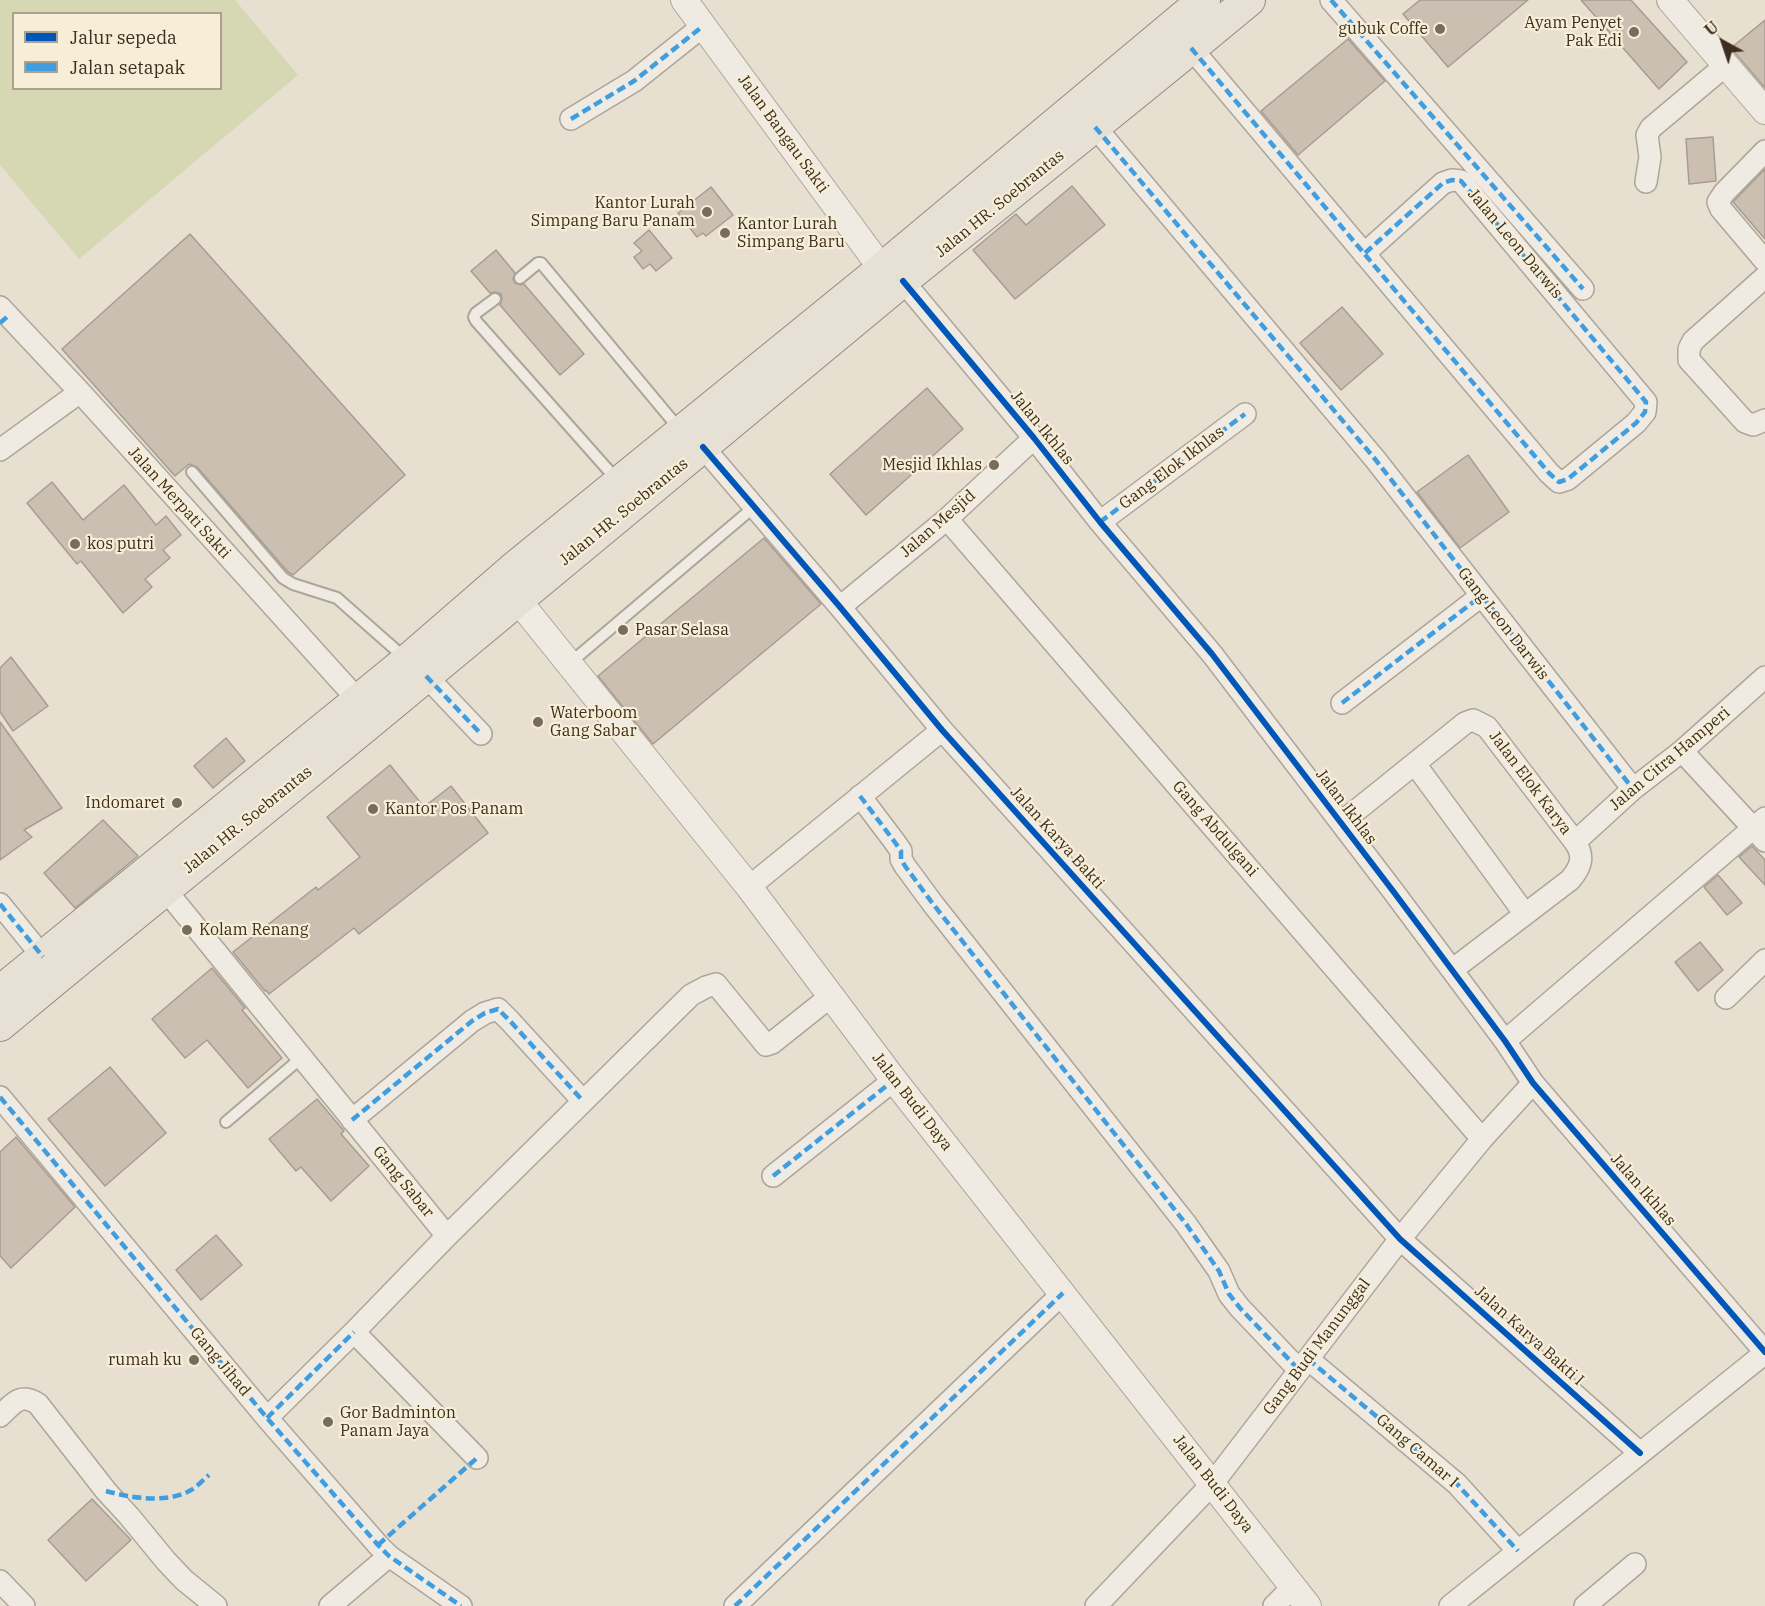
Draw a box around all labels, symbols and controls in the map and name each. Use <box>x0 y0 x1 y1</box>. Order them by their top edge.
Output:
legend <box>12 12 222 90</box>
north arrow <box>1693 12 1753 72</box>
place label: Ayam Penyet Pak Edi <box>1524 13 1622 51</box>
text: U <box>1700 17 1723 40</box>
place label: gubuk Coffe <box>1338 19 1428 39</box>
marker: gubuk Coffe <box>1433 22 1447 36</box>
marker: Ayam Penyet Pak Edi <box>1627 25 1641 39</box>
text: Jalur sepeda <box>70 26 177 49</box>
text: Jalan setapak <box>70 56 185 79</box>
street label: Jalan Bangau Sakti <box>733 71 833 197</box>
street label: Jalan HR. Soebrantas <box>932 146 1068 262</box>
street label: Jalan Leon Darwis <box>1463 185 1567 303</box>
place label: Kantor Lurah Simpang Baru Panam <box>531 193 695 231</box>
marker: Kantor Lurah Simpang Baru Panam <box>700 205 714 219</box>
place label: Kantor Lurah Simpang Baru <box>737 214 845 252</box>
marker: Kantor Lurah Simpang Baru <box>718 226 732 240</box>
street label: Jalan Ikhlas <box>1006 387 1078 469</box>
street label: Gang Elok Ikhlas <box>1116 422 1228 514</box>
street label: Jalan Merpati Sakti <box>124 443 234 563</box>
street label: Jalan HR. Soebrantas <box>556 454 692 570</box>
place label: Mesjid Ikhlas <box>882 455 982 475</box>
marker: Mesjid Ikhlas <box>987 458 1001 472</box>
street label: Jalan Mesjid <box>896 486 980 562</box>
place label: kos putri <box>87 534 154 554</box>
marker: kos putri <box>68 537 82 551</box>
street label: Gang Leon Darwis <box>1453 564 1553 684</box>
place label: Pasar Selasa <box>635 620 729 640</box>
marker: Pasar Selasa <box>616 623 630 637</box>
place label: Waterboom Gang Sabar <box>550 703 638 741</box>
street label: Jalan Citra Hamperi <box>1606 703 1734 815</box>
marker: Waterboom Gang Sabar <box>531 715 545 729</box>
street label: Jalan Elok Karya <box>1485 727 1575 839</box>
street label: Jalan HR. Soebrantas <box>180 762 316 878</box>
street label: Jalan Ikhlas <box>1311 765 1381 849</box>
street label: Gang Abdulgani <box>1168 777 1262 881</box>
street label: Jalan Karya Bakti <box>1006 783 1108 893</box>
place label: Indomaret <box>85 793 165 813</box>
marker: Indomaret <box>170 796 184 810</box>
place label: Kantor Pos Panam <box>385 799 523 819</box>
marker: Kantor Pos Panam <box>366 802 380 816</box>
place label: Kolam Renang <box>199 920 308 940</box>
marker: Kolam Renang <box>180 923 194 937</box>
street label: Jalan Budi Daya <box>868 1049 956 1155</box>
street label: Gang Sabar <box>368 1142 438 1222</box>
street label: Jalan Ikhlas <box>1606 1150 1680 1230</box>
street label: Gang Budi Manunggal <box>1259 1275 1375 1419</box>
street label: Jalan Karya Bakti I <box>1470 1282 1588 1390</box>
street label: Gang Jihad <box>186 1324 254 1400</box>
place label: rumah ku <box>108 1350 182 1370</box>
marker: rumah ku <box>187 1353 201 1367</box>
place label: Gor Badminton Panam Jaya <box>340 1403 456 1441</box>
street label: Gang Camar I <box>1372 1410 1462 1492</box>
marker: Gor Badminton Panam Jaya <box>321 1415 335 1429</box>
street label: Jalan Budi Daya <box>1169 1431 1257 1537</box>

